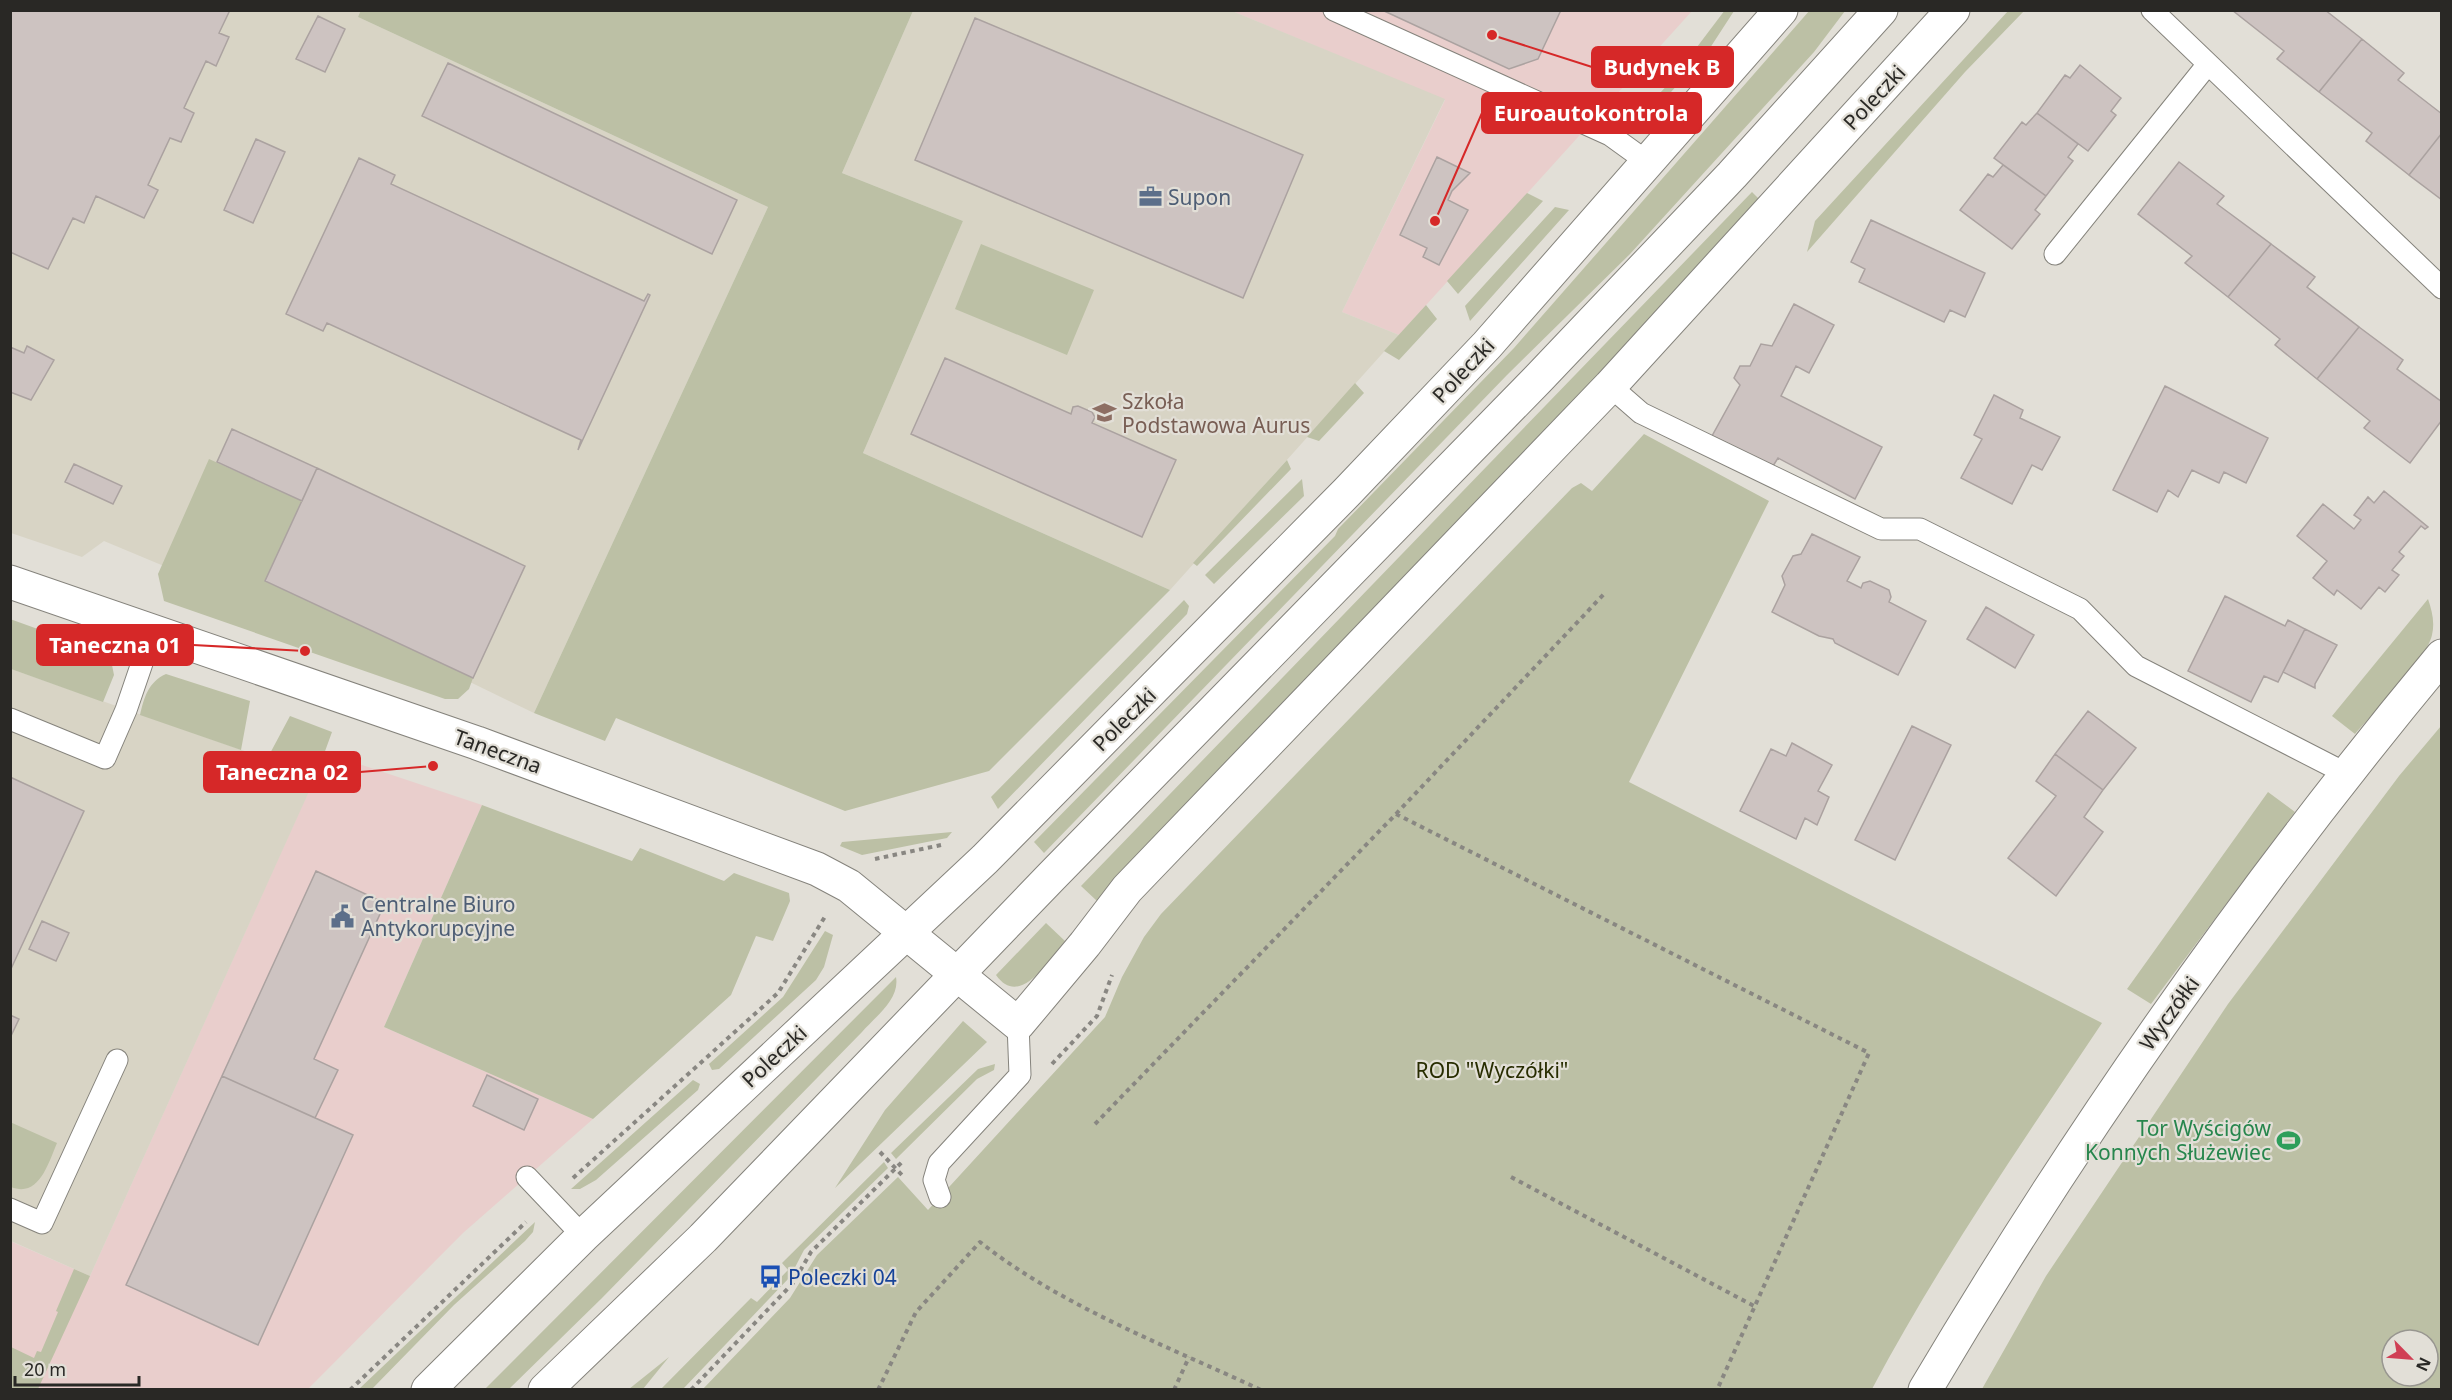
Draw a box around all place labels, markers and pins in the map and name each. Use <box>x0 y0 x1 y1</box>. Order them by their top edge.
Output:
callout: Budynek B <box>1592 47 1733 87</box>
callout: Euroautokontrola <box>1482 93 1701 133</box>
place label: Supon <box>1168 183 1231 211</box>
office icon: Supon <box>1137 184 1163 210</box>
place label: Szkoła Podstawowa Aurus <box>1122 387 1310 439</box>
school or university icon: Szkoła Podstawowa Aurus <box>1091 400 1117 426</box>
callout: Taneczna 01 <box>37 625 193 665</box>
callout: Taneczna 02 <box>204 752 360 792</box>
place label: Centralne Biuro Antykorupcyjne <box>361 890 515 942</box>
public building icon: Centralne Biuro Antykorupcyjne <box>330 903 356 929</box>
place label: Tor Wyścigów Konnych Służewiec <box>2085 1114 2271 1166</box>
sports icon: Tor Wyścigów Konnych Służewiec <box>2276 1127 2302 1153</box>
place label: Poleczki 04 <box>788 1263 897 1291</box>
bus stop icon: Poleczki 04 <box>757 1264 783 1290</box>

